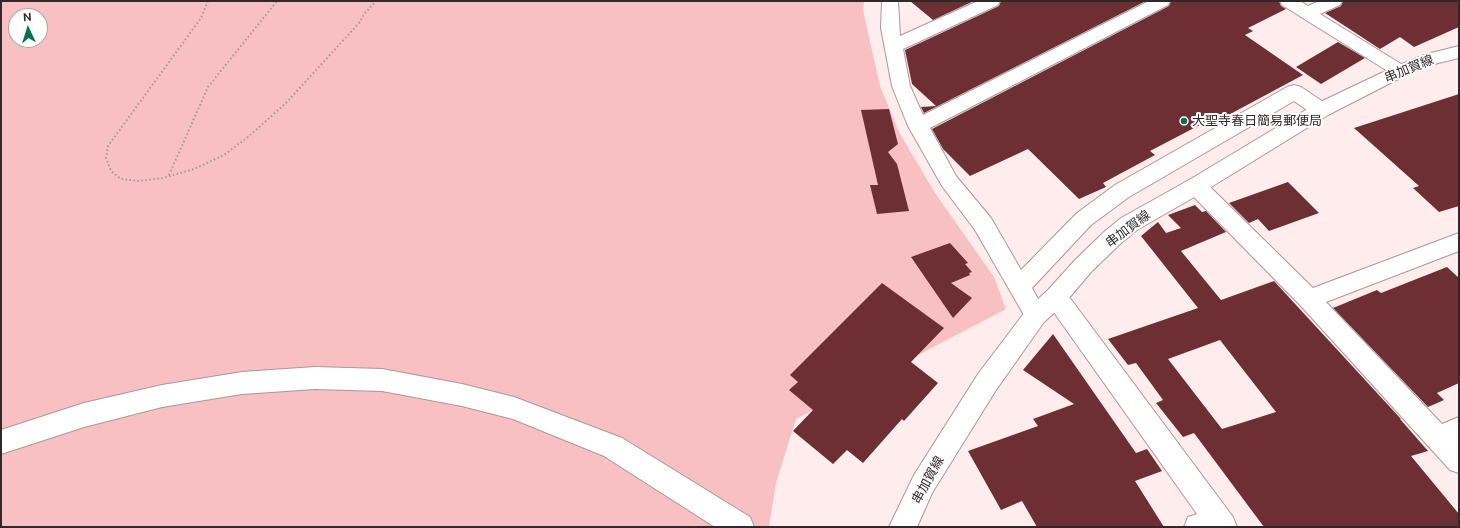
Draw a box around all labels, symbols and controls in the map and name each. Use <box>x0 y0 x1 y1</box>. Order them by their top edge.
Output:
north arrow <box>8 8 48 48</box>
text: N <box>23 11 32 23</box>
street label: 串加賀線 <box>1382 52 1436 86</box>
place label: 大聖寺春日簡易郵便局 <box>1192 113 1322 129</box>
marker: 大聖寺春日簡易郵便局 <box>1179 116 1189 126</box>
street label: 串加賀線 <box>1103 207 1153 251</box>
street label: 串加賀線 <box>909 453 947 507</box>

